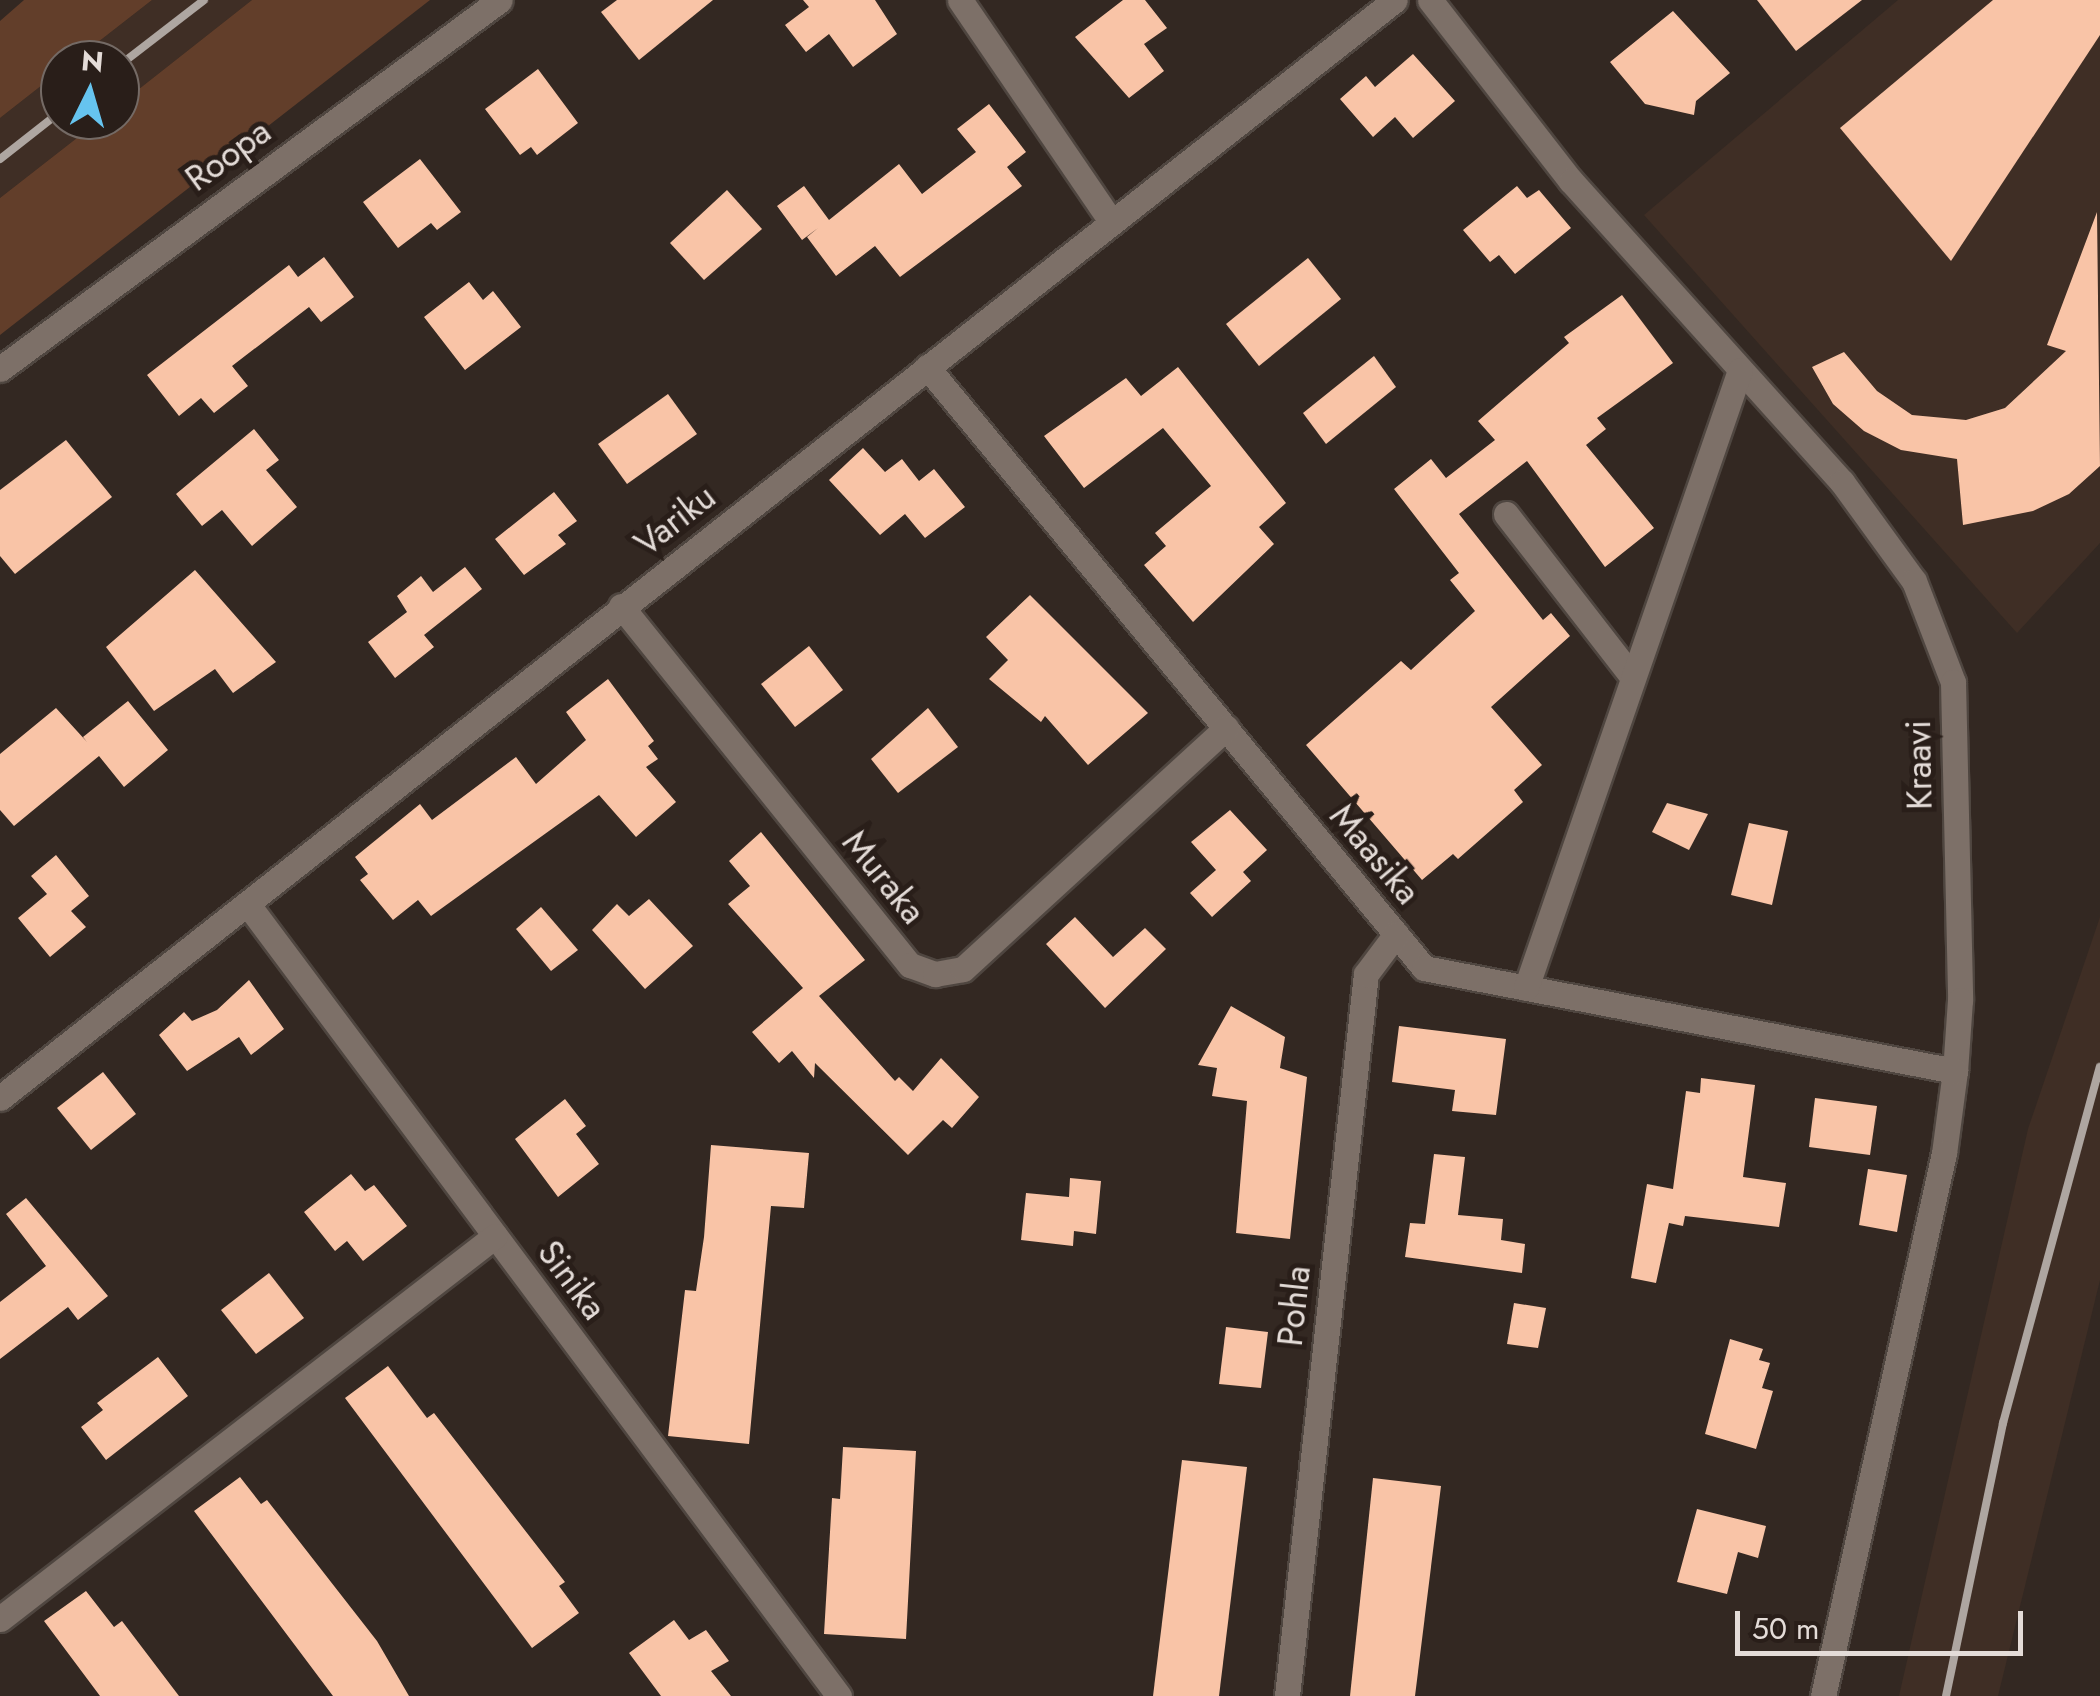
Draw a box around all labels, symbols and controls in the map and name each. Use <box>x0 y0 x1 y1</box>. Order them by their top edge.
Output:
north arrow <box>40 40 140 140</box>
text: N <box>80 40 105 83</box>
street label: Roopa <box>177 110 279 200</box>
street label: Variku <box>626 475 724 565</box>
street label: Kraavi <box>1897 720 1941 810</box>
street label: Maasika <box>1321 796 1429 912</box>
street label: Muraka <box>834 822 934 932</box>
street label: Sinika <box>529 1232 615 1328</box>
street label: Pohla <box>1269 1264 1319 1348</box>
scale bar <box>1740 1591 2028 1653</box>
text: 50 m <box>1752 1607 1819 1650</box>

